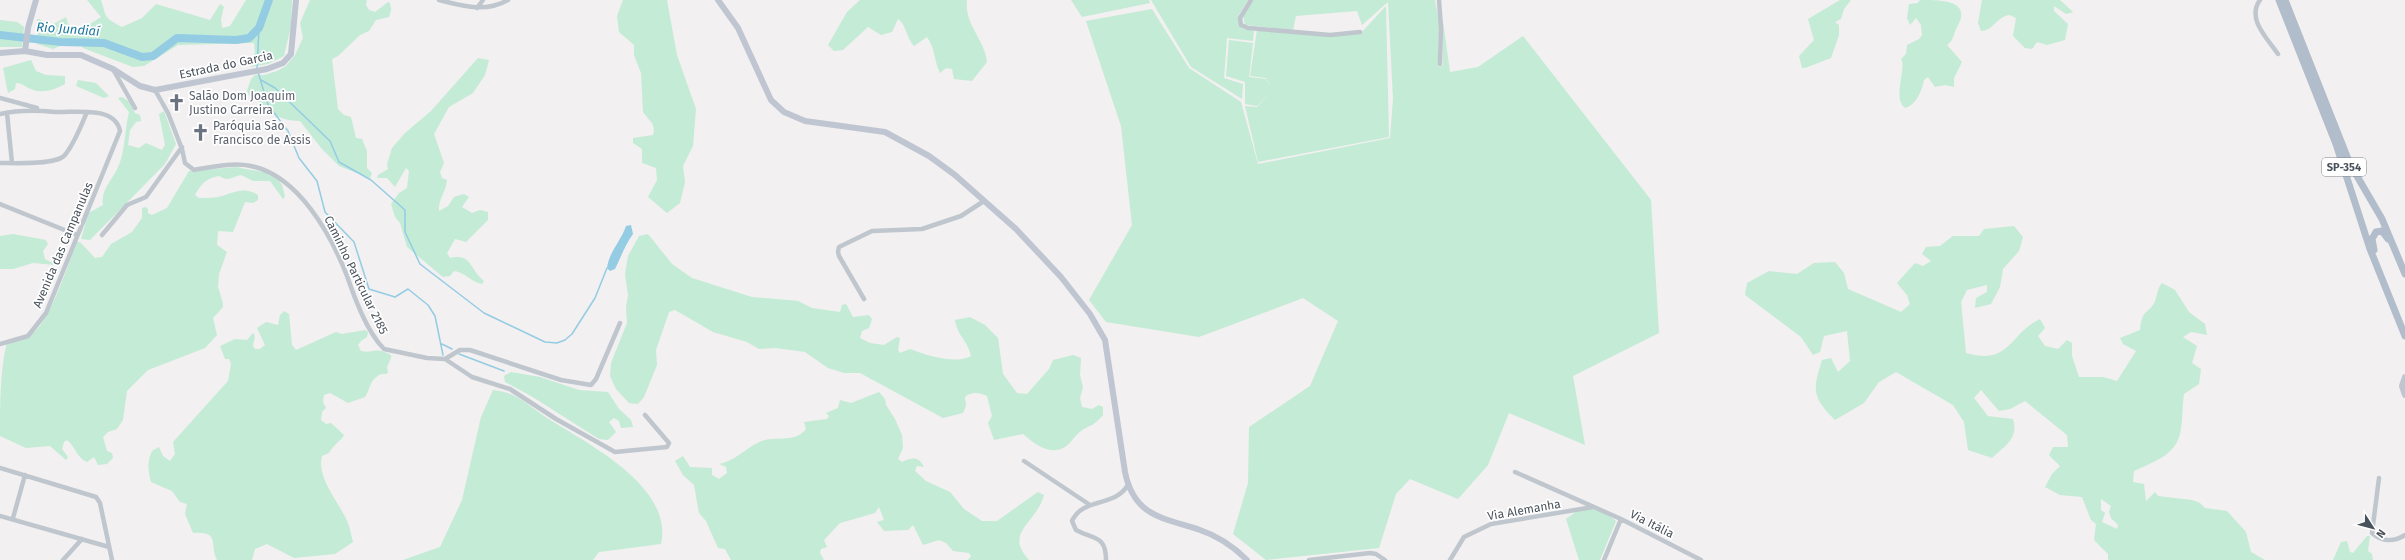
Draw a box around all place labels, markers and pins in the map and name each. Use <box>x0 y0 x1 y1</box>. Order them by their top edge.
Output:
place label: Salão Dom Joaquim Justino Carreira <box>189 89 295 117</box>
church icon: Salão Dom Joaquim Justino Carreira <box>166 93 186 113</box>
place label: Paróquia São Francisco de Assis <box>213 119 311 147</box>
church icon: Paróquia São Francisco de Assis <box>190 123 210 143</box>

